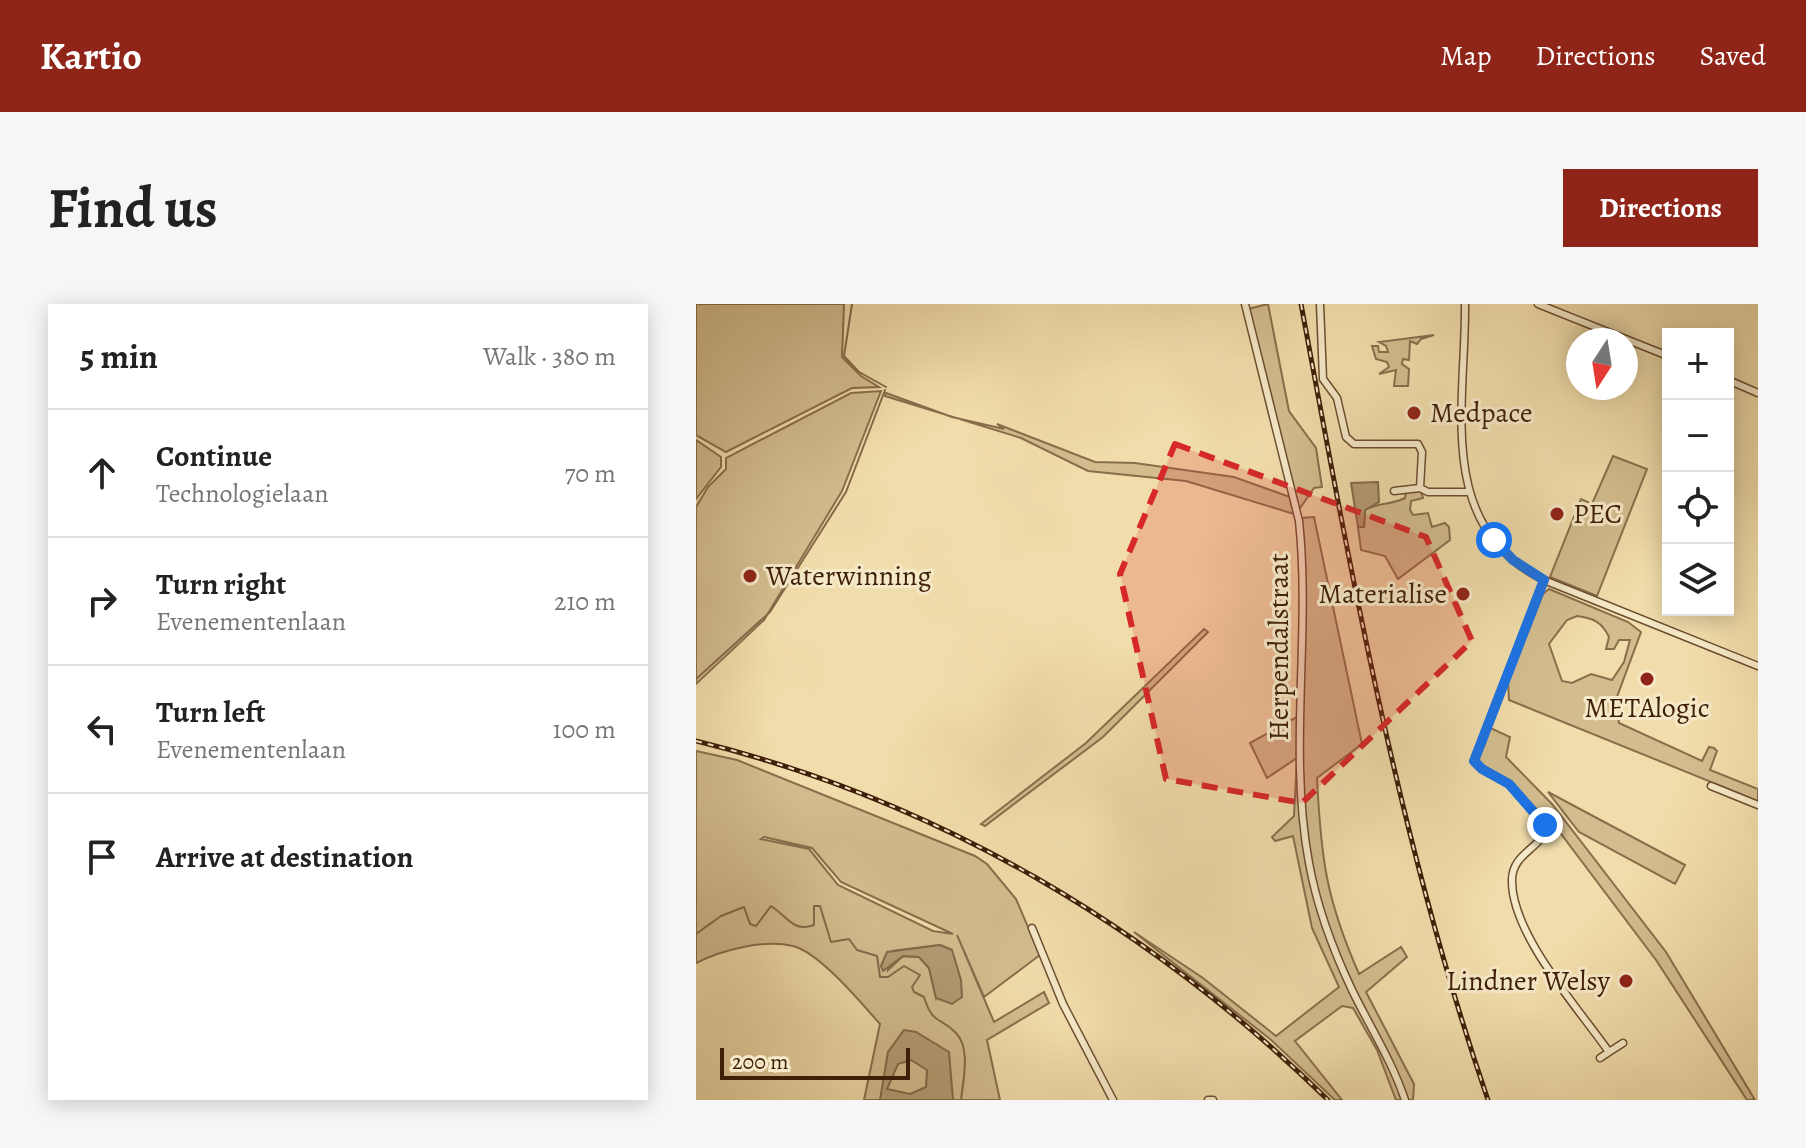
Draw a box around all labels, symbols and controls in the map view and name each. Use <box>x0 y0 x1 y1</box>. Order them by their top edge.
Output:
text: Kartio <box>40 30 142 82</box>
text: Map <box>1440 37 1491 75</box>
text: Directions <box>1535 37 1656 75</box>
text: Saved <box>1700 37 1766 75</box>
button: Directions <box>1563 169 1758 247</box>
text: Find us <box>48 170 218 246</box>
north arrow <box>1566 328 1638 400</box>
map controls <box>1662 328 1734 616</box>
button: + <box>1662 328 1734 400</box>
text: 5 min <box>80 333 158 380</box>
text: Walk · 380 m <box>483 339 616 374</box>
place label: Medpace <box>1430 394 1533 432</box>
button: − <box>1662 400 1734 472</box>
marker: Medpace <box>1405 404 1423 422</box>
text: Continue <box>156 436 272 476</box>
icon: ahead <box>80 451 124 495</box>
text: 70 m <box>564 456 616 491</box>
button: locate <box>1662 472 1734 544</box>
text: Technologielaan <box>156 476 329 511</box>
place label: PEC <box>1573 495 1622 533</box>
marker: PEC <box>1548 505 1566 523</box>
route start <box>1476 522 1512 558</box>
button: layers <box>1662 544 1734 616</box>
street label: Herpendalstraat <box>1260 553 1298 741</box>
place label: Waterwinning <box>765 557 931 595</box>
text: Turn right <box>156 564 286 604</box>
marker: Waterwinning <box>741 567 759 585</box>
place label: Materialise <box>1319 575 1447 613</box>
icon: right <box>80 579 124 623</box>
text: 210 m <box>554 584 616 619</box>
marker: Materialise <box>1454 585 1472 603</box>
text: Evenementenlaan <box>156 604 346 639</box>
marker: METAlogic <box>1638 670 1656 688</box>
place label: METAlogic <box>1584 689 1710 727</box>
text: Turn left <box>156 692 265 732</box>
icon: left <box>80 707 124 751</box>
text: 100 m <box>553 712 616 747</box>
text: Evenementenlaan <box>156 732 346 767</box>
route end <box>1527 807 1563 843</box>
icon: arrive <box>80 835 124 879</box>
text: Arrive at destination <box>156 837 413 877</box>
place label: Lindner Welsy <box>1446 962 1611 1000</box>
marker: Lindner Welsy <box>1617 972 1635 990</box>
scale bar <box>720 1044 910 1080</box>
text: 200 m <box>732 1047 789 1077</box>

